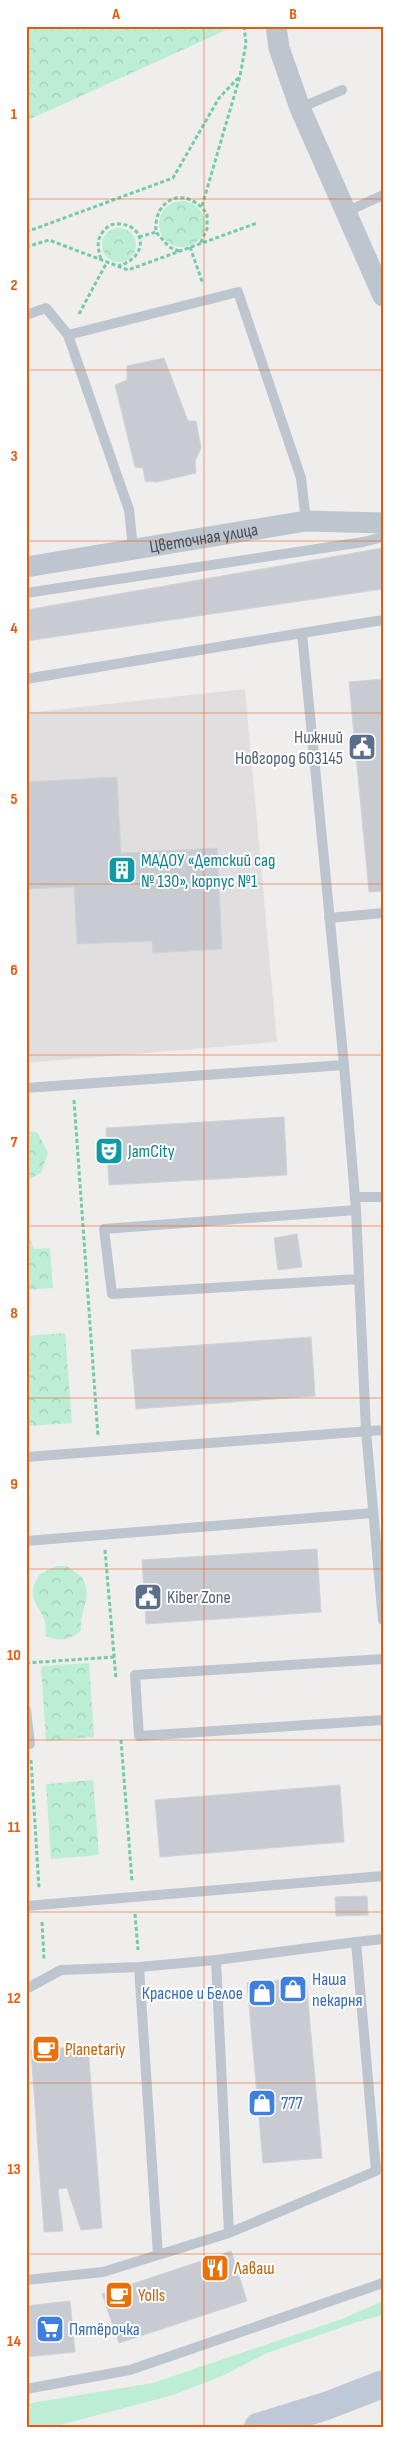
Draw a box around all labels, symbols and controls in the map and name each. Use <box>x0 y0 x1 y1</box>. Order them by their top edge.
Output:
text: A <box>111 5 120 24</box>
text: B <box>289 5 297 24</box>
text: 1 <box>11 105 18 124</box>
text: 2 <box>10 276 18 295</box>
text: 3 <box>10 447 18 466</box>
street label: Цветочная улица <box>148 519 260 557</box>
text: 4 <box>10 619 18 638</box>
place label: Нижний Новгород 603145 <box>235 727 343 769</box>
public building icon: Нижний Новгород 603145 <box>347 732 377 762</box>
text: 5 <box>10 790 18 809</box>
place label: МАДОУ «Детский сад № 130», корпус №1 <box>141 850 275 892</box>
building icon: МАДОУ «Детский сад № 130», корпус №1 <box>107 855 137 885</box>
text: 6 <box>10 961 18 980</box>
text: 7 <box>11 1133 18 1152</box>
theatre icon: JamCity <box>94 1136 124 1166</box>
place label: JamCity <box>127 1141 175 1162</box>
text: 8 <box>10 1304 18 1323</box>
text: 9 <box>10 1475 18 1494</box>
public building icon: Kiber Zone <box>133 1582 163 1612</box>
place label: Kiber Zone <box>167 1587 231 1608</box>
text: 10 <box>7 1646 21 1665</box>
text: 11 <box>8 1818 21 1837</box>
place label: Наша пекарня <box>312 1969 363 2011</box>
shop icon: Наша пекарня <box>278 1974 308 2004</box>
shop icon: Красное и Белое <box>247 1978 277 2008</box>
place label: Красное и Белое <box>142 1983 243 2004</box>
text: 12 <box>7 1989 21 2008</box>
cafe icon: Planetariy <box>31 2034 61 2064</box>
place label: Planetariy <box>65 2039 126 2060</box>
shop icon: 777 <box>247 2088 277 2118</box>
place label: 777 <box>281 2093 303 2114</box>
text: 13 <box>7 2160 21 2179</box>
restaurant icon: Лаваш <box>200 2253 230 2283</box>
place label: Лаваш <box>233 2258 275 2279</box>
cafe icon: Yolls <box>104 2280 134 2310</box>
place label: Yolls <box>138 2285 165 2306</box>
supermarket icon: Пятёрочка <box>35 2314 65 2344</box>
place label: Пятёрочка <box>69 2319 140 2340</box>
text: 14 <box>7 2332 21 2351</box>

